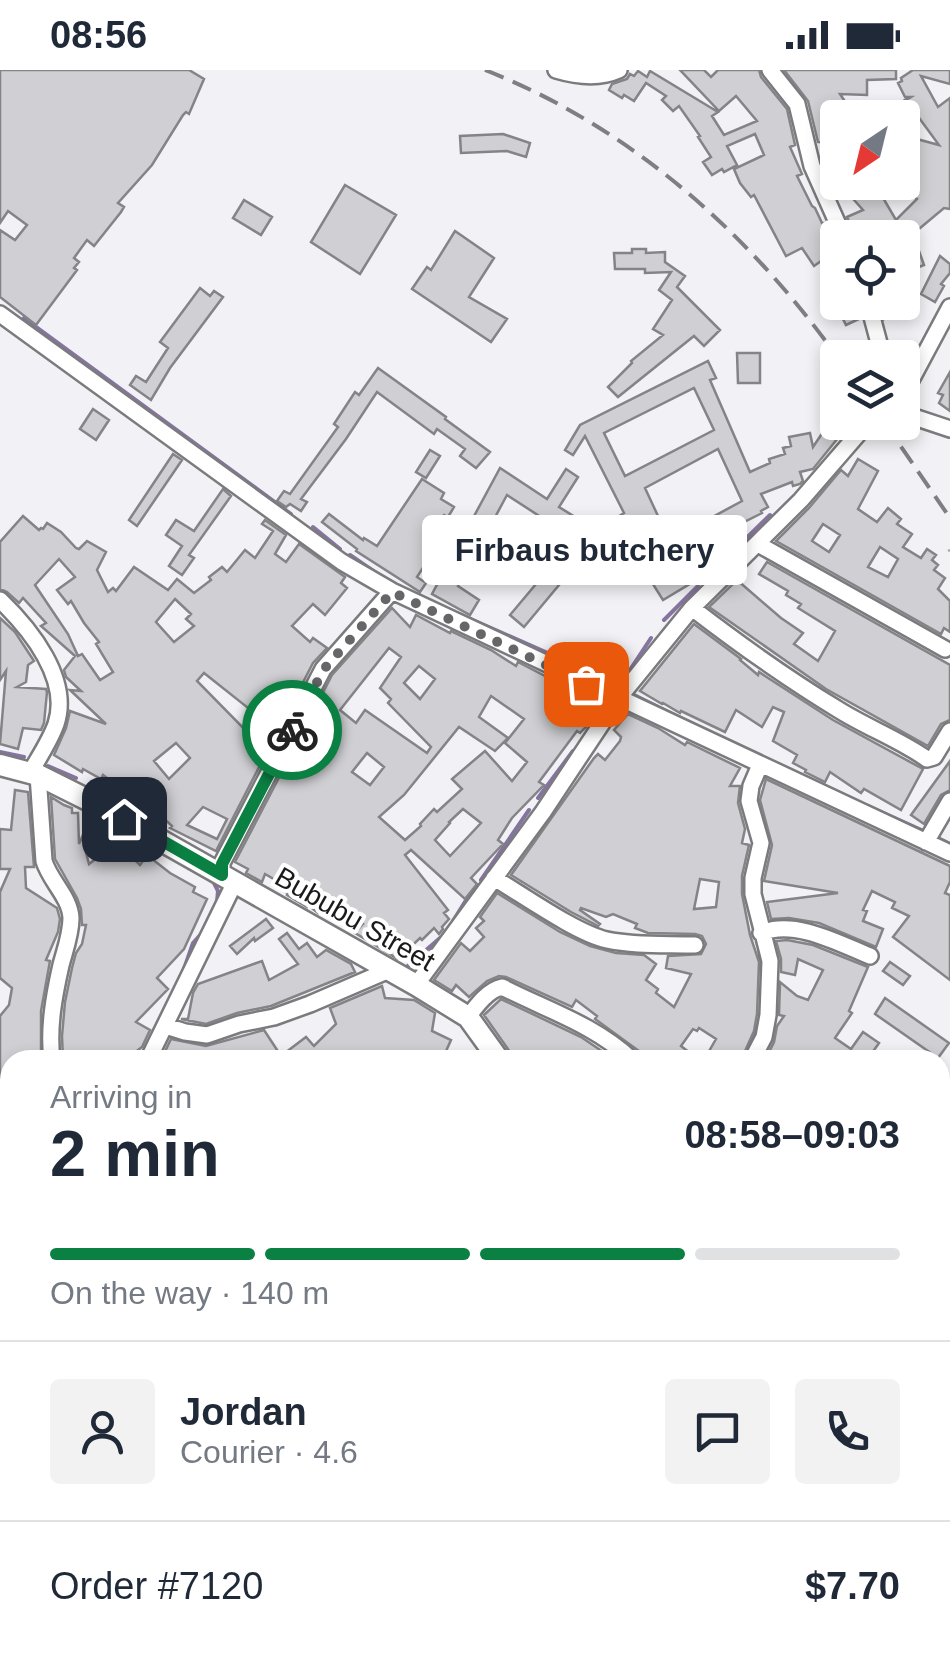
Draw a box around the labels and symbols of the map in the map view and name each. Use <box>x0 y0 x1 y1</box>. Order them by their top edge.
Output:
north arrow <box>820 100 920 200</box>
callout: Firbaus butchery <box>424 514 748 584</box>
pin <box>544 642 629 727</box>
courier <box>242 680 342 780</box>
pin <box>82 777 167 862</box>
street label: Bububu Street <box>270 861 440 977</box>

